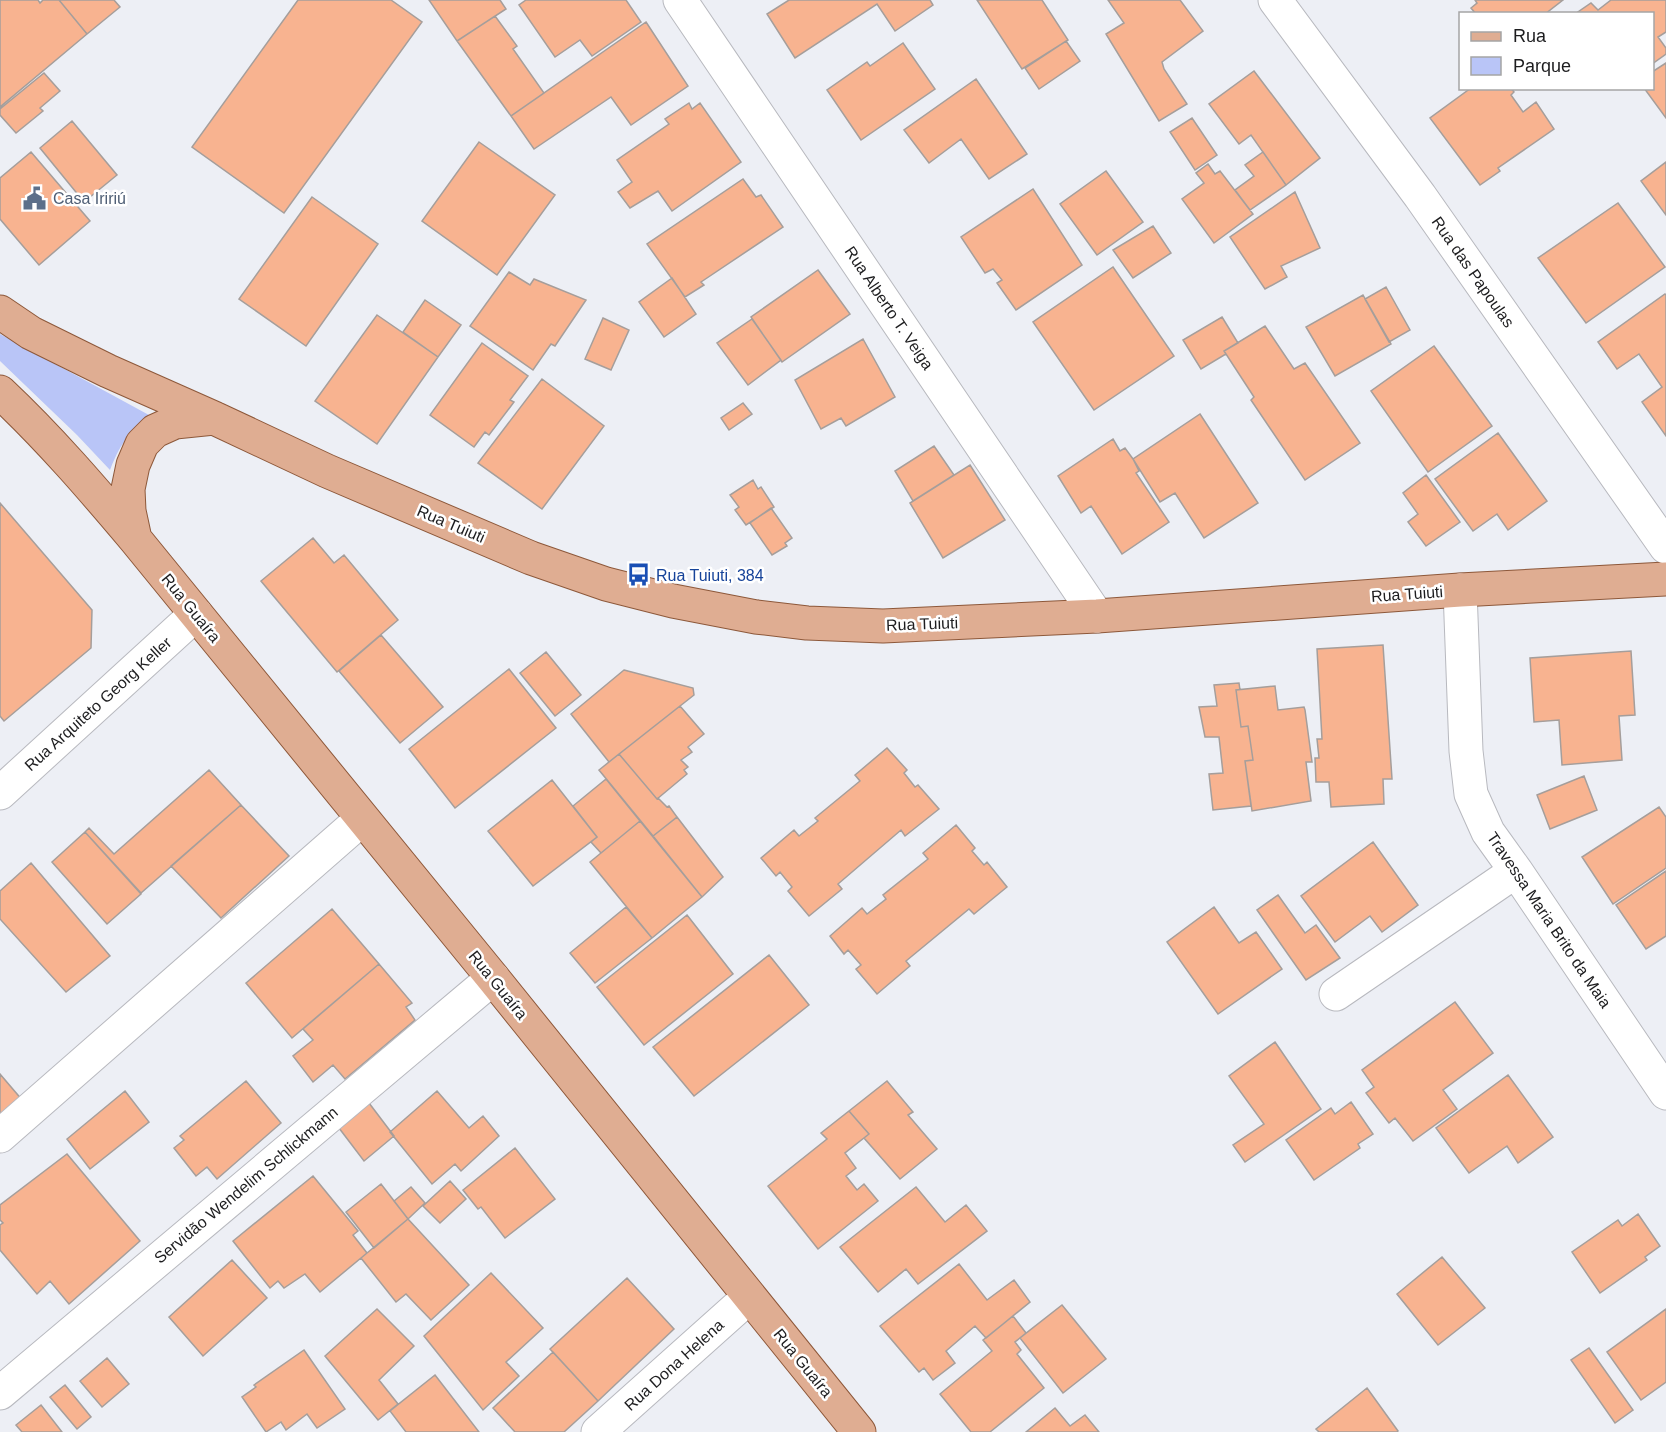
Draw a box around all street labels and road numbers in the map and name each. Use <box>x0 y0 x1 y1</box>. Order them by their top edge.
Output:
street label: Rua das Papoulas <box>1429 214 1517 330</box>
street label: Rua Alberto T. Veiga <box>841 243 937 373</box>
street label: Rua Tuiuti <box>415 502 487 546</box>
street label: Rua Guaíra <box>158 571 224 646</box>
street label: Rua Tuiuti <box>1370 583 1444 605</box>
street label: Rua Tuiuti <box>886 614 958 634</box>
street label: Rua Arquiteto Georg Keller <box>21 633 175 774</box>
street label: Travessa Maria Brito da Maia <box>1484 829 1614 1011</box>
street label: Rua Guaíra <box>465 948 531 1023</box>
street label: Servidão Wendelim Schlickmann <box>151 1103 341 1267</box>
street label: Rua Dona Helena <box>621 1316 727 1414</box>
street label: Rua Guaíra <box>770 1326 836 1401</box>

